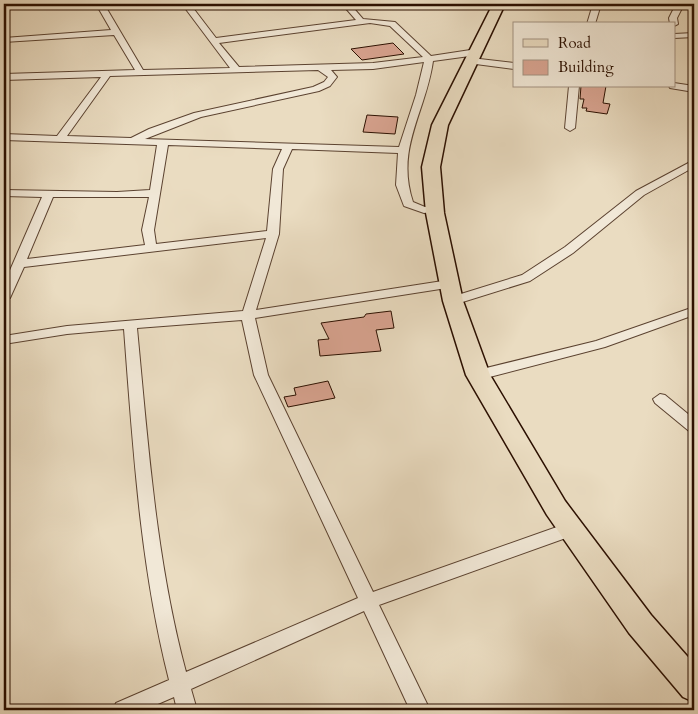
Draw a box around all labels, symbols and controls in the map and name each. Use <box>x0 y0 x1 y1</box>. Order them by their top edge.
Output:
legend <box>513 22 676 88</box>
text: Road <box>558 33 591 53</box>
text: Building <box>558 57 614 77</box>

